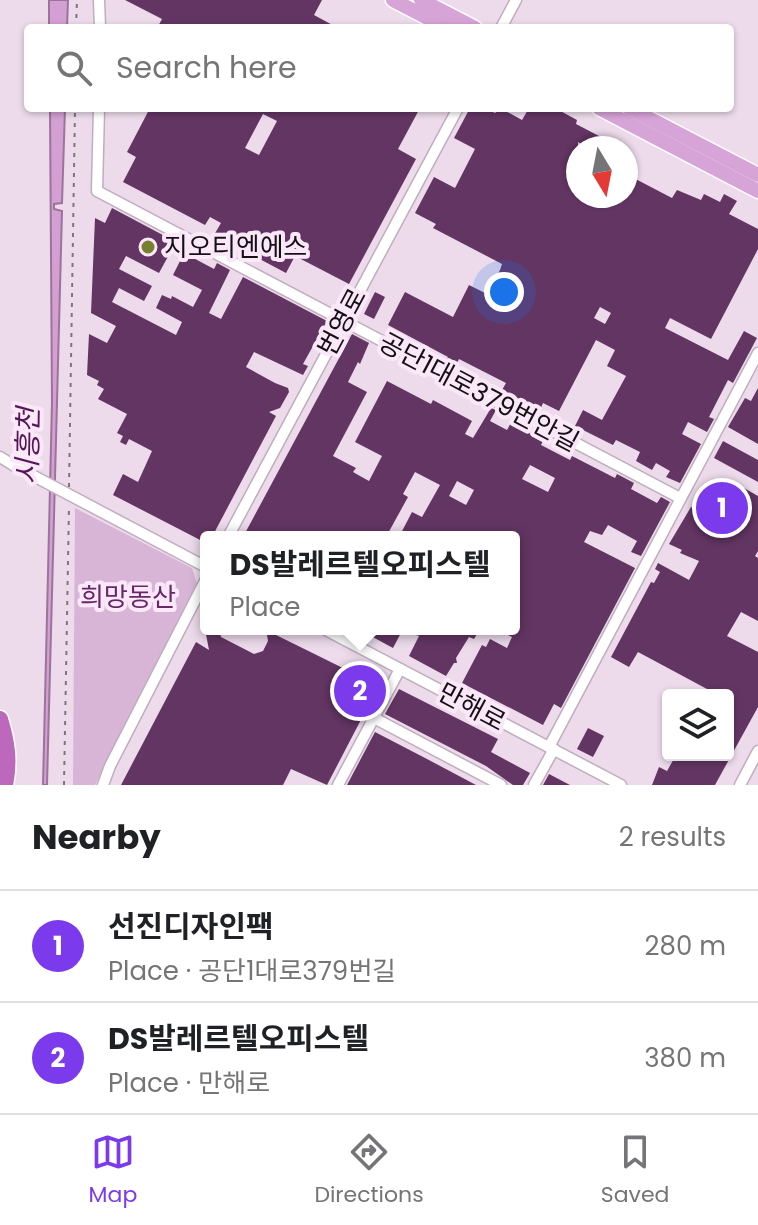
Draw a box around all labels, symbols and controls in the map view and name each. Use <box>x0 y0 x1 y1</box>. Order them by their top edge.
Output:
search box <box>24 24 734 112</box>
icon: search <box>52 46 96 90</box>
text: Search here <box>116 46 297 89</box>
north arrow <box>566 136 638 208</box>
place label: 지오티엔에스 <box>164 229 308 265</box>
marker: 지오티엔에스 <box>139 238 157 256</box>
your location <box>484 272 524 312</box>
street label: 번영로 <box>309 282 375 362</box>
street label: 공단1대로379번안길 <box>373 324 585 460</box>
water label: 시흥천 <box>8 404 48 485</box>
pin: 1 <box>696 478 748 538</box>
popup <box>200 531 520 635</box>
text: DS발레르텔오피스텔 <box>229 543 491 586</box>
park label: 희망동산 <box>80 579 176 615</box>
text: Place <box>229 589 300 625</box>
pin: 2 <box>334 661 386 721</box>
street label: 만해로 <box>432 674 512 740</box>
map controls <box>662 689 734 761</box>
button: layers <box>662 689 734 761</box>
text: Nearby <box>32 813 161 861</box>
text: 2 results <box>619 819 726 855</box>
text: 선진디자인팩 <box>108 905 274 948</box>
text: 1 <box>53 928 63 964</box>
text: 280 m <box>645 928 726 964</box>
text: Place · 공단1대로379번길 <box>108 953 396 989</box>
text: DS발레르텔오피스텔 <box>108 1017 369 1060</box>
text: 2 <box>51 1040 65 1076</box>
text: 380 m <box>644 1040 726 1076</box>
text: Place · 만해로 <box>108 1065 270 1101</box>
tab: Map <box>89 1130 137 1211</box>
tab: Directions <box>314 1130 424 1211</box>
tab: Saved <box>601 1130 669 1211</box>

